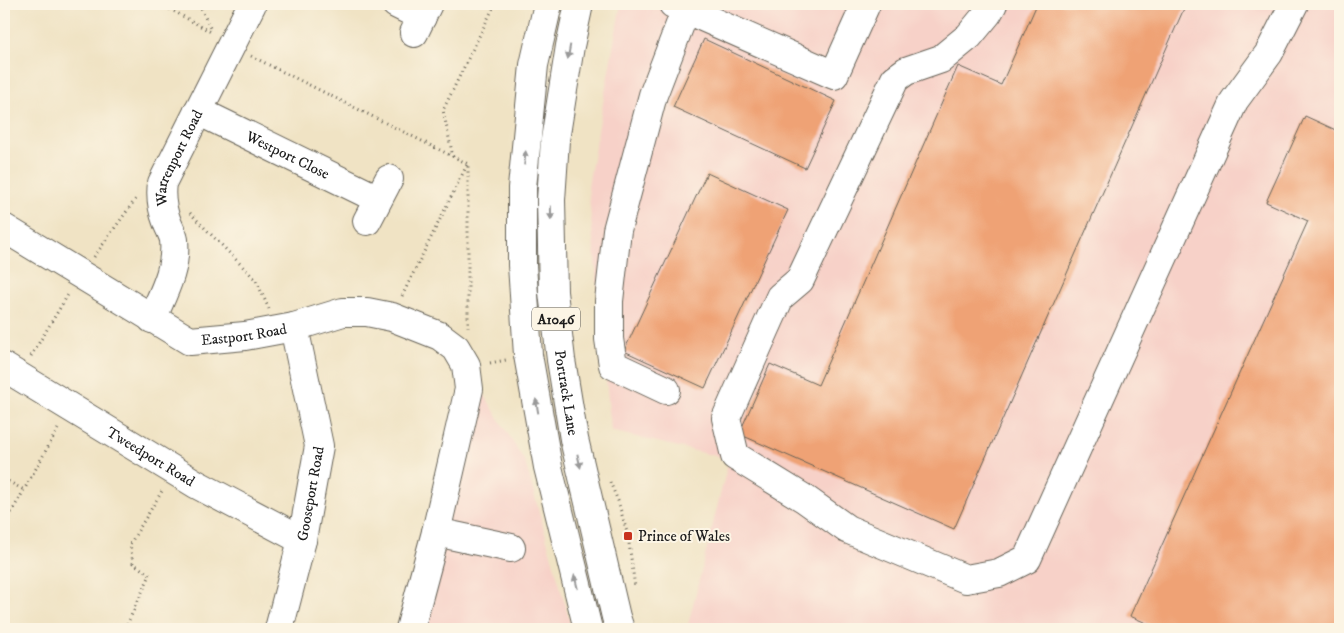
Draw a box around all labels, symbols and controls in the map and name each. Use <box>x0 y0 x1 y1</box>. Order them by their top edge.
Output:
one-way arrow <box>565 44 573 60</box>
street label: Warrenport Road <box>152 106 207 208</box>
street label: Westport Close <box>242 127 332 184</box>
one-way arrow <box>521 149 529 165</box>
one-way arrow <box>548 205 556 221</box>
road number: A1046 <box>532 308 580 330</box>
street label: Eastport Road <box>200 319 289 350</box>
street label: Portrack Lane <box>550 349 582 437</box>
one-way arrow <box>533 398 541 414</box>
street label: Tweedport Road <box>103 423 199 491</box>
street label: Gooseport Road <box>293 444 329 543</box>
one-way arrow <box>575 453 583 468</box>
place label: Prince of Wales <box>638 527 730 546</box>
marker: Prince of Wales <box>622 530 634 542</box>
one-way arrow <box>572 574 580 589</box>

